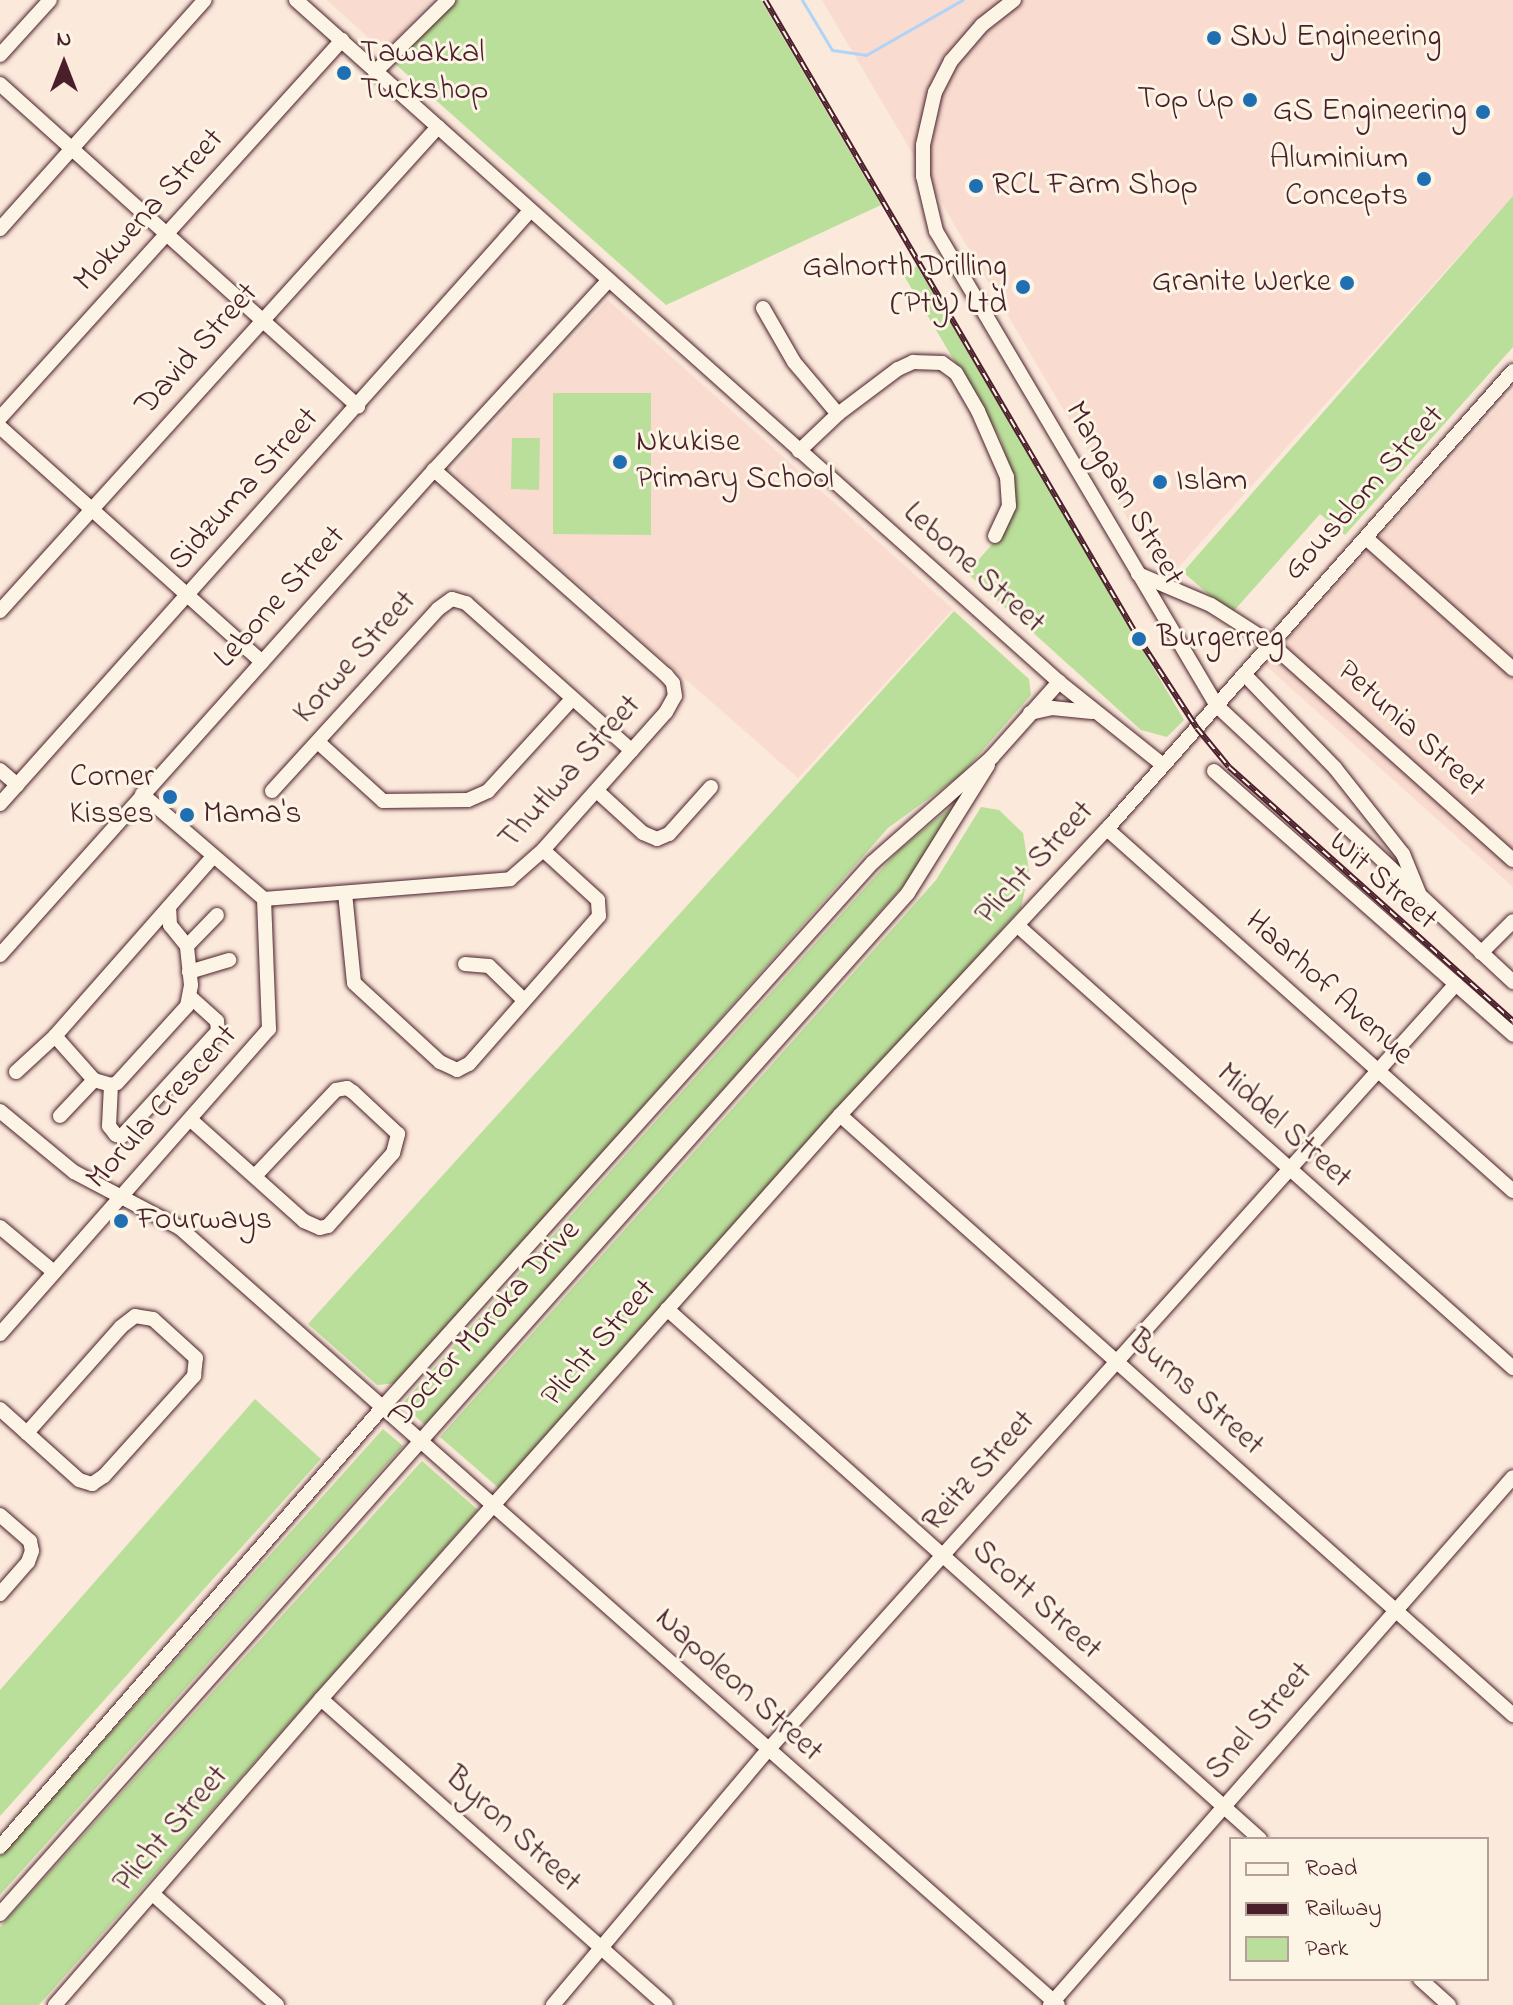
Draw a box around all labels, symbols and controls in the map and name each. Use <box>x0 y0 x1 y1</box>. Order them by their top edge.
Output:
place label: SNJ Engineering <box>1230 19 1441 57</box>
north arrow <box>24 24 104 104</box>
text: N <box>57 24 71 56</box>
marker: SNJ Engineering <box>1205 29 1223 47</box>
place label: Tawakkal Tuckshop <box>360 36 488 111</box>
marker: Tawakkal Tuckshop <box>335 64 353 82</box>
place label: Top Up <box>1137 81 1234 119</box>
marker: Top Up <box>1241 91 1259 109</box>
place label: GS Engineering <box>1273 93 1467 131</box>
marker: GS Engineering <box>1474 103 1492 121</box>
street label: Mokwena Street <box>67 122 233 300</box>
place label: Aluminium Concepts <box>1270 142 1408 217</box>
place label: RCL Farm Shop <box>992 167 1198 205</box>
marker: Aluminium Concepts <box>1415 170 1433 188</box>
marker: RCL Farm Shop <box>967 177 985 195</box>
place label: Galnorth Drilling (Pty) Ltd <box>802 250 1007 325</box>
place label: Granite Werke <box>1152 264 1331 302</box>
marker: Granite Werke <box>1338 274 1356 292</box>
street label: David Street <box>128 276 268 424</box>
marker: Galnorth Drilling (Pty) Ltd <box>1014 278 1032 296</box>
street label: Mangaan Street <box>1055 395 1191 593</box>
street label: Gousblom Street <box>1276 398 1454 590</box>
street label: Sidzuma Street <box>162 400 328 580</box>
place label: Nkukise Primary School <box>636 425 834 500</box>
marker: Nkukise Primary School <box>611 453 629 471</box>
place label: Islam <box>1176 463 1247 501</box>
marker: Islam <box>1151 473 1169 491</box>
street label: Lebone Street <box>894 495 1052 643</box>
street label: Lebone Street <box>207 519 355 677</box>
street label: Korwe Street <box>286 583 426 733</box>
place label: Burgerreg <box>1157 620 1284 658</box>
marker: Burgerreg <box>1128 628 1150 650</box>
street label: Petunia Street <box>1328 653 1492 807</box>
street label: Thutlwa Street <box>492 688 650 858</box>
place label: Corner Kisses <box>70 760 154 835</box>
marker: Corner Kisses <box>161 788 179 806</box>
street label: Plicht Street <box>969 794 1103 934</box>
place label: Mama's <box>203 796 301 834</box>
marker: Mama's <box>178 806 196 824</box>
street label: Wit Street <box>1320 824 1444 940</box>
street label: Haarhof Avenue <box>1236 903 1420 1075</box>
street label: Morula Crescent <box>79 1018 247 1198</box>
street label: Middel Street <box>1207 1056 1359 1198</box>
place label: Fourways <box>137 1202 272 1240</box>
marker: Fourways <box>112 1212 130 1230</box>
street label: Doctor Moroka Drive <box>382 1213 590 1437</box>
street label: Plicht Street <box>534 1272 666 1416</box>
street label: Burns Street <box>1119 1323 1271 1465</box>
street label: Reitz Street <box>915 1403 1045 1541</box>
street label: Scott Street <box>963 1533 1109 1669</box>
street label: Napoleon Street <box>646 1601 830 1771</box>
street label: Snel Street <box>1198 1655 1322 1789</box>
street label: Plicht Street <box>106 1758 238 1902</box>
street label: Byron Street <box>436 1760 588 1902</box>
legend <box>1229 1837 1489 1981</box>
text: Road <box>1305 1852 1357 1887</box>
text: Railway <box>1305 1892 1382 1927</box>
text: Park <box>1305 1932 1348 1967</box>

